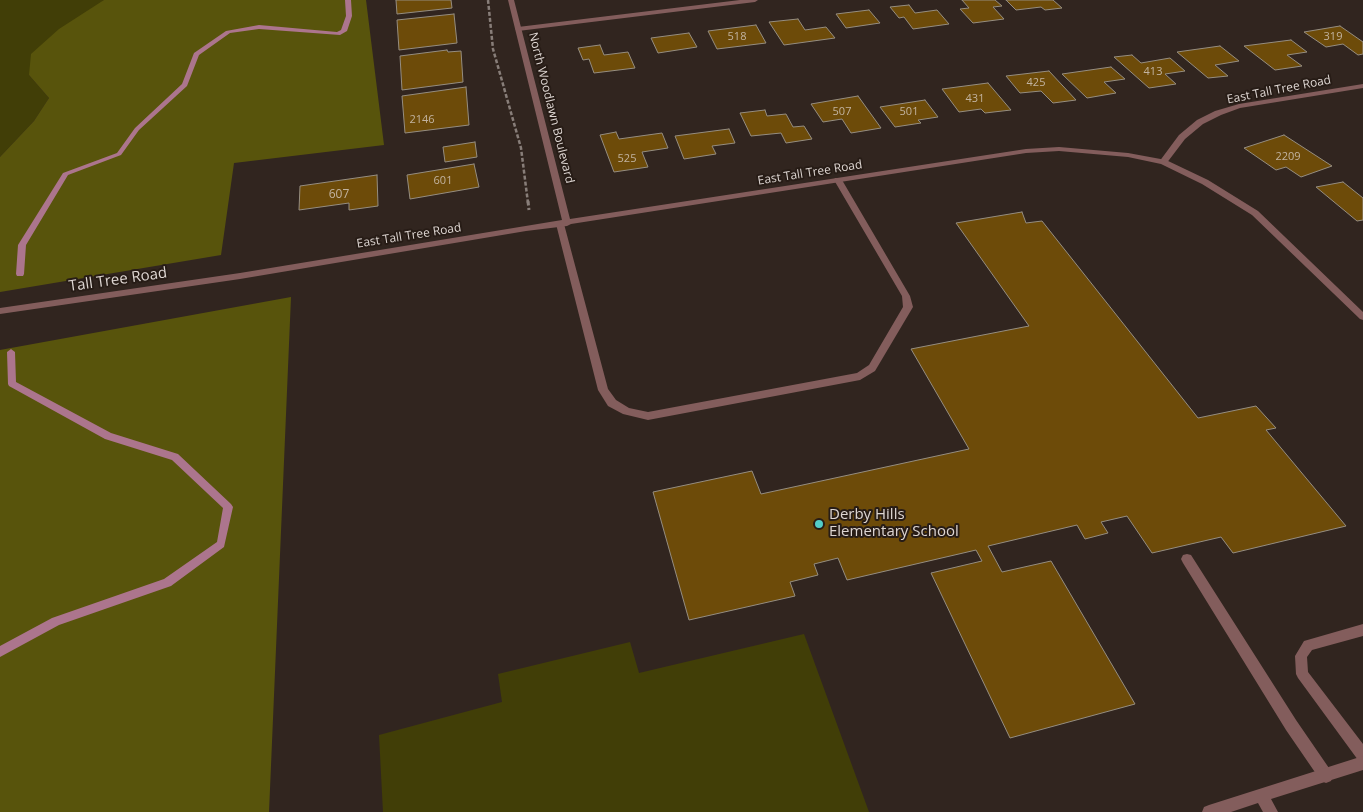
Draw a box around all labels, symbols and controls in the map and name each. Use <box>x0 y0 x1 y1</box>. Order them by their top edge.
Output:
house number: 518 <box>728 30 746 44</box>
house number: 319 <box>1324 30 1342 44</box>
street label: North Woodlawn Boulevard <box>525 31 577 185</box>
house number: 413 <box>1144 65 1162 79</box>
street label: East Tall Tree Road <box>1226 73 1332 107</box>
house number: 425 <box>1027 76 1045 90</box>
house number: 431 <box>966 92 984 106</box>
house number: 507 <box>833 105 851 119</box>
house number: 501 <box>900 105 918 119</box>
house number: 2146 <box>409 113 435 127</box>
house number: 2209 <box>1275 150 1301 164</box>
house number: 525 <box>618 152 636 166</box>
street label: East Tall Tree Road <box>757 158 863 188</box>
house number: 601 <box>434 174 452 188</box>
house number: 607 <box>329 188 349 202</box>
street label: East Tall Tree Road <box>356 221 462 251</box>
street label: Tall Tree Road <box>68 264 168 296</box>
place label: Derby Hills Elementary School <box>829 506 959 541</box>
marker: Derby Hills Elementary School <box>813 518 825 530</box>

